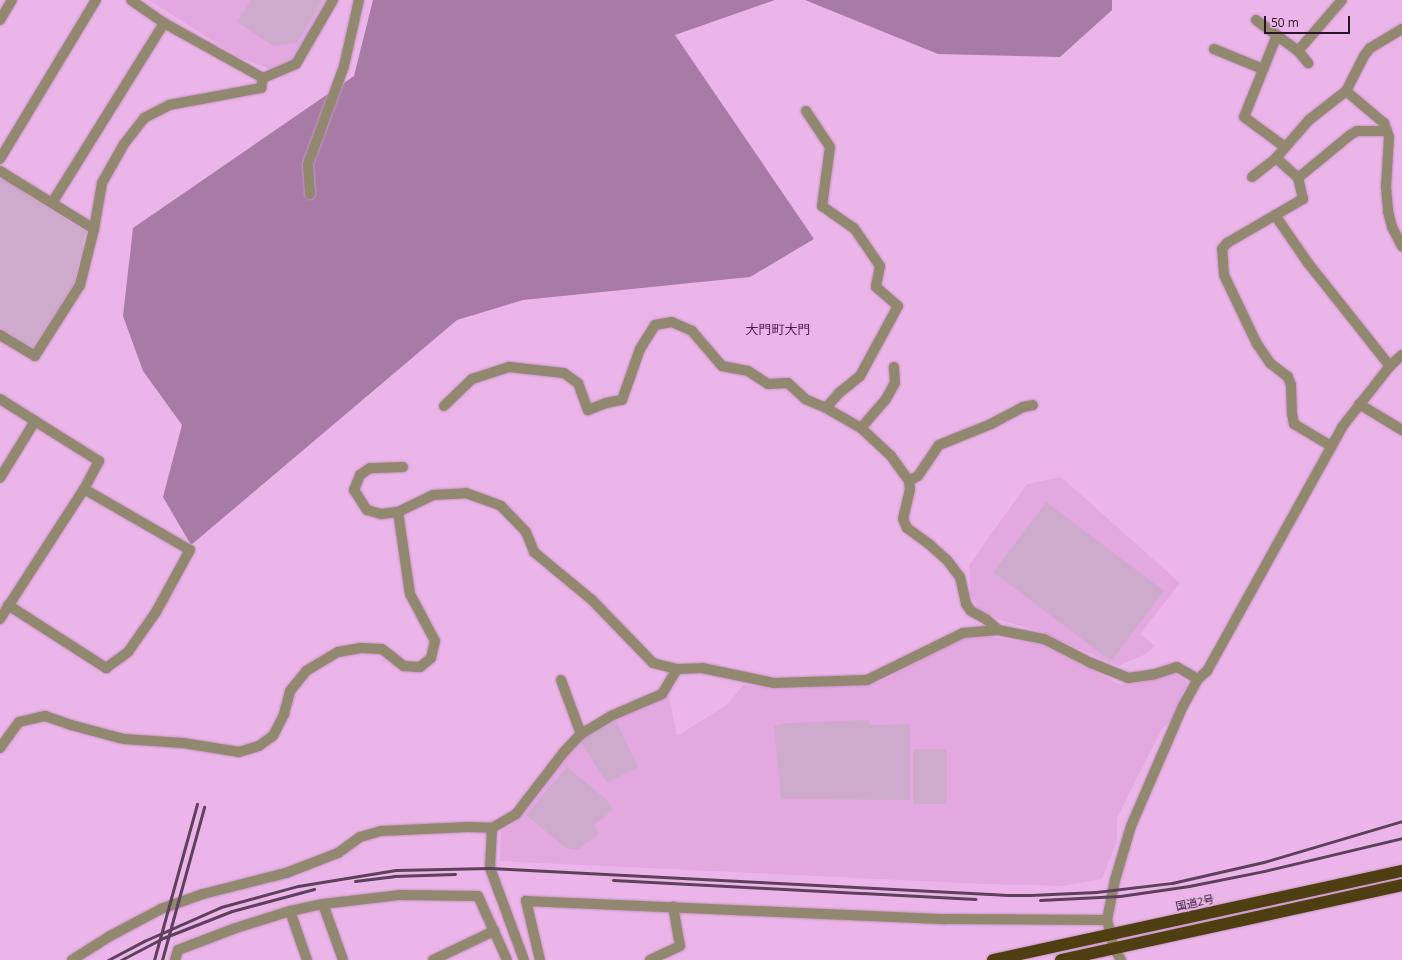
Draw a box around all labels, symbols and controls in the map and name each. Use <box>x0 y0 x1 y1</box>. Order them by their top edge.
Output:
scale bar <box>1266 8 1352 34</box>
text: 50 m <box>1271 14 1299 31</box>
district label: 大門町大門 <box>746 321 810 337</box>
street label: 国道2号 <box>1174 892 1216 914</box>

